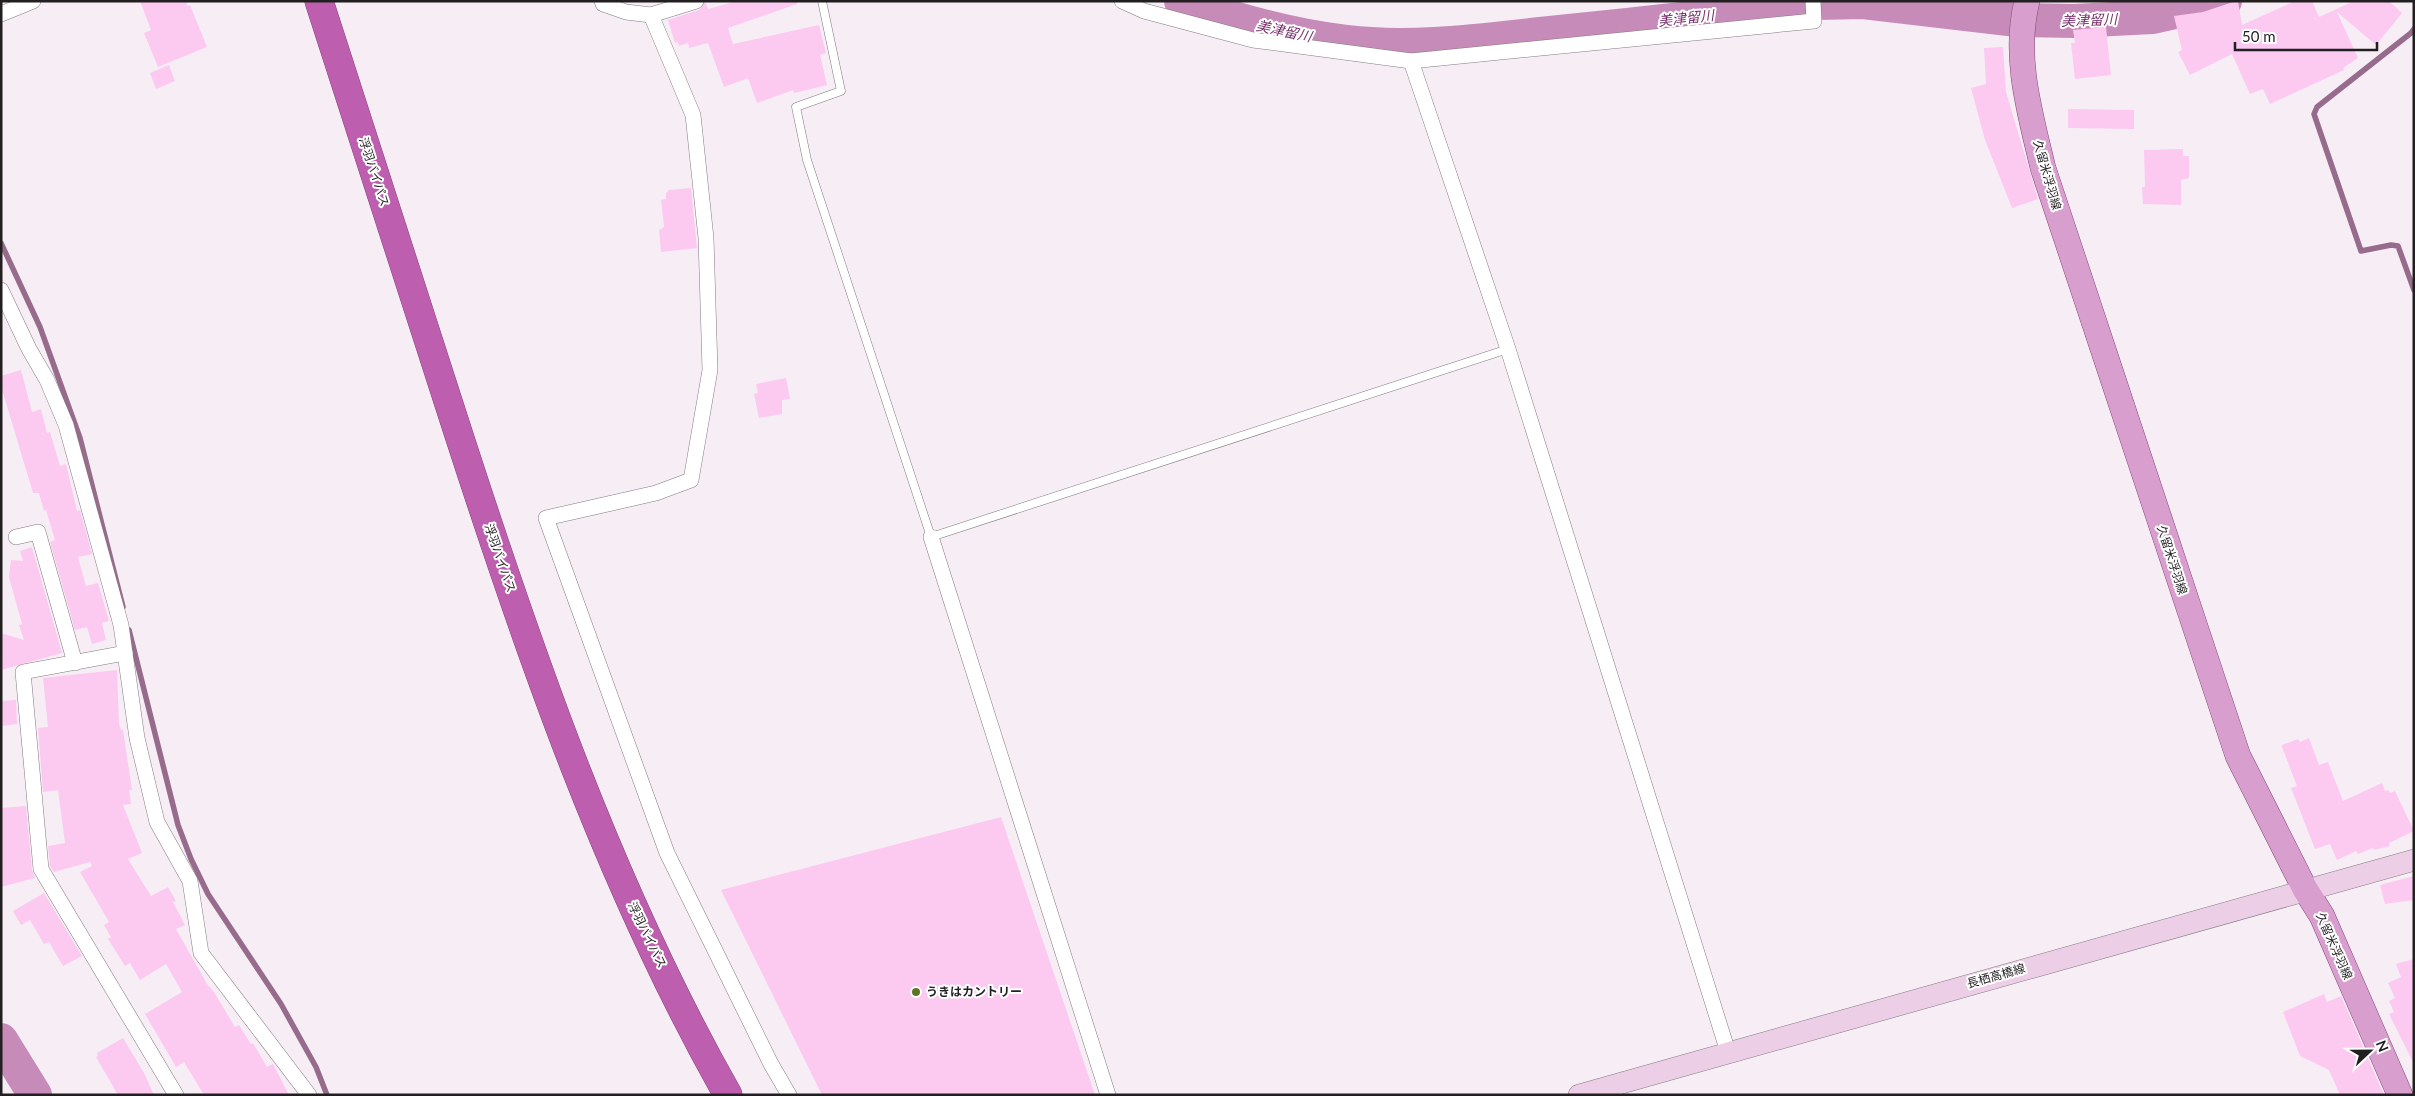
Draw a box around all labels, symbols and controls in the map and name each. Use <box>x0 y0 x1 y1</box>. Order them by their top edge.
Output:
water label: 美津留川 <box>1657 6 1717 29</box>
water label: 美津留川 <box>2061 10 2119 29</box>
water label: 美津留川 <box>1255 16 1315 45</box>
scale bar <box>2235 20 2378 52</box>
text: 50 m <box>2242 27 2276 45</box>
street label: 浮羽バイパス <box>356 135 393 208</box>
street label: 久留米浮羽線 <box>2030 138 2065 212</box>
street label: 浮羽バイパス <box>482 521 519 594</box>
street label: 久留米浮羽線 <box>2154 523 2191 596</box>
street label: 浮羽バイパス <box>625 899 670 970</box>
street label: 久留米浮羽線 <box>2313 910 2356 982</box>
street label: 長栖高橋線 <box>1965 960 2027 991</box>
place label: うきはカントリー <box>926 984 1022 999</box>
marker: うきはカントリー <box>910 986 922 998</box>
north arrow <box>2345 1026 2395 1076</box>
text: N <box>2373 1038 2392 1054</box>

